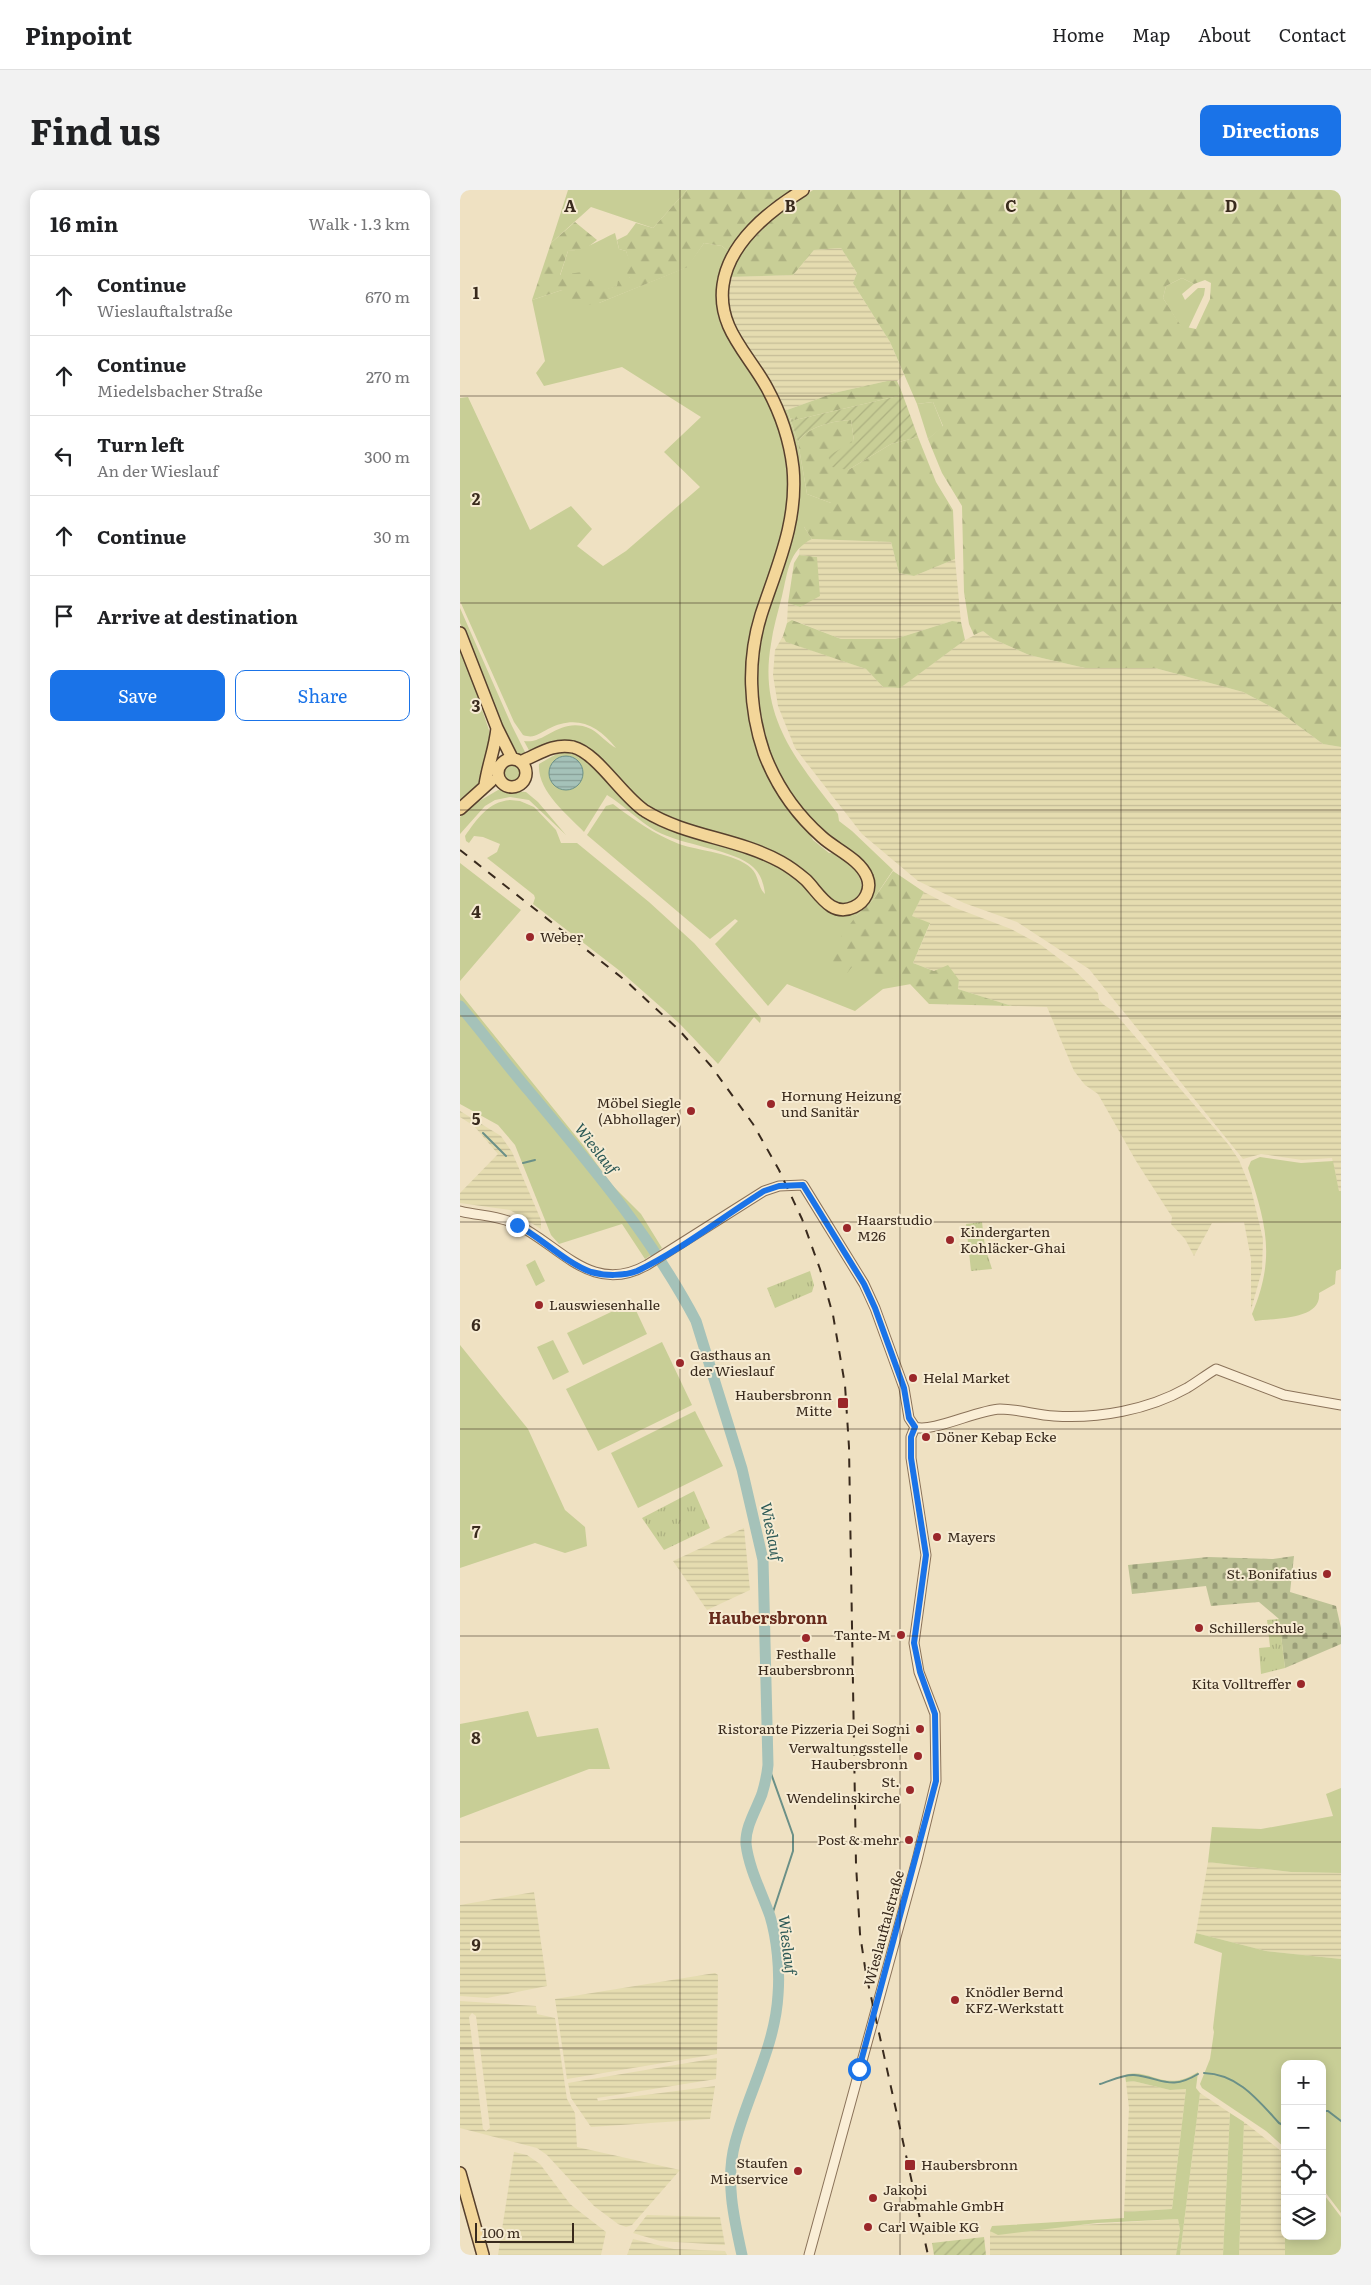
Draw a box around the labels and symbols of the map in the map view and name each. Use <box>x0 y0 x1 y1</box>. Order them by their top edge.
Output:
text: A <box>564 193 576 217</box>
text: B <box>784 193 796 217</box>
text: C <box>1005 193 1017 217</box>
text: D <box>1225 193 1237 217</box>
text: 1 <box>473 280 480 304</box>
text: 2 <box>472 486 481 510</box>
text: 3 <box>472 693 481 717</box>
text: 4 <box>471 899 481 923</box>
place label: Weber <box>540 926 583 946</box>
marker: Weber <box>524 931 536 943</box>
place label: Hornung Heizung und Sanitär <box>781 1085 901 1121</box>
place label: Möbel Siegle (Abhollager) <box>597 1092 681 1128</box>
marker: Hornung Heizung und Sanitär <box>765 1098 777 1110</box>
marker: Möbel Siegle (Abhollager) <box>685 1105 697 1117</box>
text: 5 <box>472 1106 481 1130</box>
water label: Wieslauf <box>570 1117 626 1180</box>
place label: Haarstudio M26 <box>857 1209 932 1245</box>
route end <box>506 1214 529 1237</box>
place label: Kindergarten Kohläcker-Ghai <box>960 1221 1066 1257</box>
marker: Haarstudio M26 <box>841 1222 853 1234</box>
marker: Kindergarten Kohläcker-Ghai <box>944 1234 956 1246</box>
place label: Lauswiesenhalle <box>549 1294 660 1314</box>
marker: Lauswiesenhalle <box>533 1299 545 1311</box>
text: 6 <box>471 1312 481 1336</box>
place label: Gasthaus an der Wieslauf <box>690 1344 776 1380</box>
marker: Gasthaus an der Wieslauf <box>674 1357 686 1369</box>
place label: Helal Market <box>923 1367 1010 1387</box>
marker: Helal Market <box>907 1372 919 1384</box>
place label: Haubersbronn Mitte <box>735 1384 832 1420</box>
marker: Haubersbronn Mitte <box>836 1396 850 1410</box>
place label: Döner Kebap Ecke <box>936 1426 1056 1446</box>
marker: Döner Kebap Ecke <box>920 1431 932 1443</box>
water label: Wieslauf <box>755 1500 790 1565</box>
text: 7 <box>472 1519 481 1543</box>
place label: Mayers <box>947 1526 995 1546</box>
marker: Mayers <box>931 1531 943 1543</box>
place label: St. Bonifatius <box>1226 1563 1317 1583</box>
marker: St. Bonifatius <box>1321 1568 1333 1580</box>
district label: Haubersbronn <box>708 1605 828 1629</box>
place label: Schillerschule <box>1209 1617 1304 1637</box>
marker: Schillerschule <box>1193 1622 1205 1634</box>
place label: Tante-M <box>834 1624 891 1644</box>
marker: Tante-M <box>895 1629 907 1641</box>
marker: Festhalle Haubersbronn <box>800 1632 812 1644</box>
place label: Festhalle Haubersbronn <box>757 1643 855 1679</box>
place label: Kita Volltreffer <box>1191 1673 1291 1693</box>
marker: Kita Volltreffer <box>1295 1678 1307 1690</box>
place label: Ristorante Pizzeria Dei Sogni <box>718 1718 910 1738</box>
marker: Ristorante Pizzeria Dei Sogni <box>914 1723 926 1735</box>
text: 8 <box>471 1725 481 1749</box>
place label: Verwaltungsstelle Haubersbronn <box>788 1737 908 1773</box>
marker: Verwaltungsstelle Haubersbronn <box>912 1750 924 1762</box>
place label: St. Wendelinskirche <box>786 1771 900 1807</box>
marker: St. Wendelinskirche <box>904 1784 916 1796</box>
place label: Post & mehr <box>817 1829 899 1849</box>
marker: Post & mehr <box>903 1834 915 1846</box>
street label: Wieslauftalstraße <box>858 1868 908 1988</box>
water label: Wieslauf <box>773 1914 804 1978</box>
text: 9 <box>471 1932 481 1956</box>
place label: Knödler Bernd KFZ-Werkstatt <box>965 1981 1064 2017</box>
marker: Knödler Bernd KFZ-Werkstatt <box>949 1994 961 2006</box>
route start <box>848 2058 871 2081</box>
place label: Staufen Mietservice <box>710 2152 788 2188</box>
place label: Haubersbronn <box>921 2154 1018 2174</box>
marker: Haubersbronn <box>903 2158 917 2172</box>
marker: Staufen Mietservice <box>792 2165 804 2177</box>
place label: Jakobi Grabmahle GmbH <box>883 2179 1005 2215</box>
marker: Jakobi Grabmahle GmbH <box>867 2192 879 2204</box>
place label: Carl Waible KG <box>878 2216 980 2236</box>
scale bar <box>475 2220 574 2243</box>
marker: Carl Waible KG <box>862 2221 874 2233</box>

